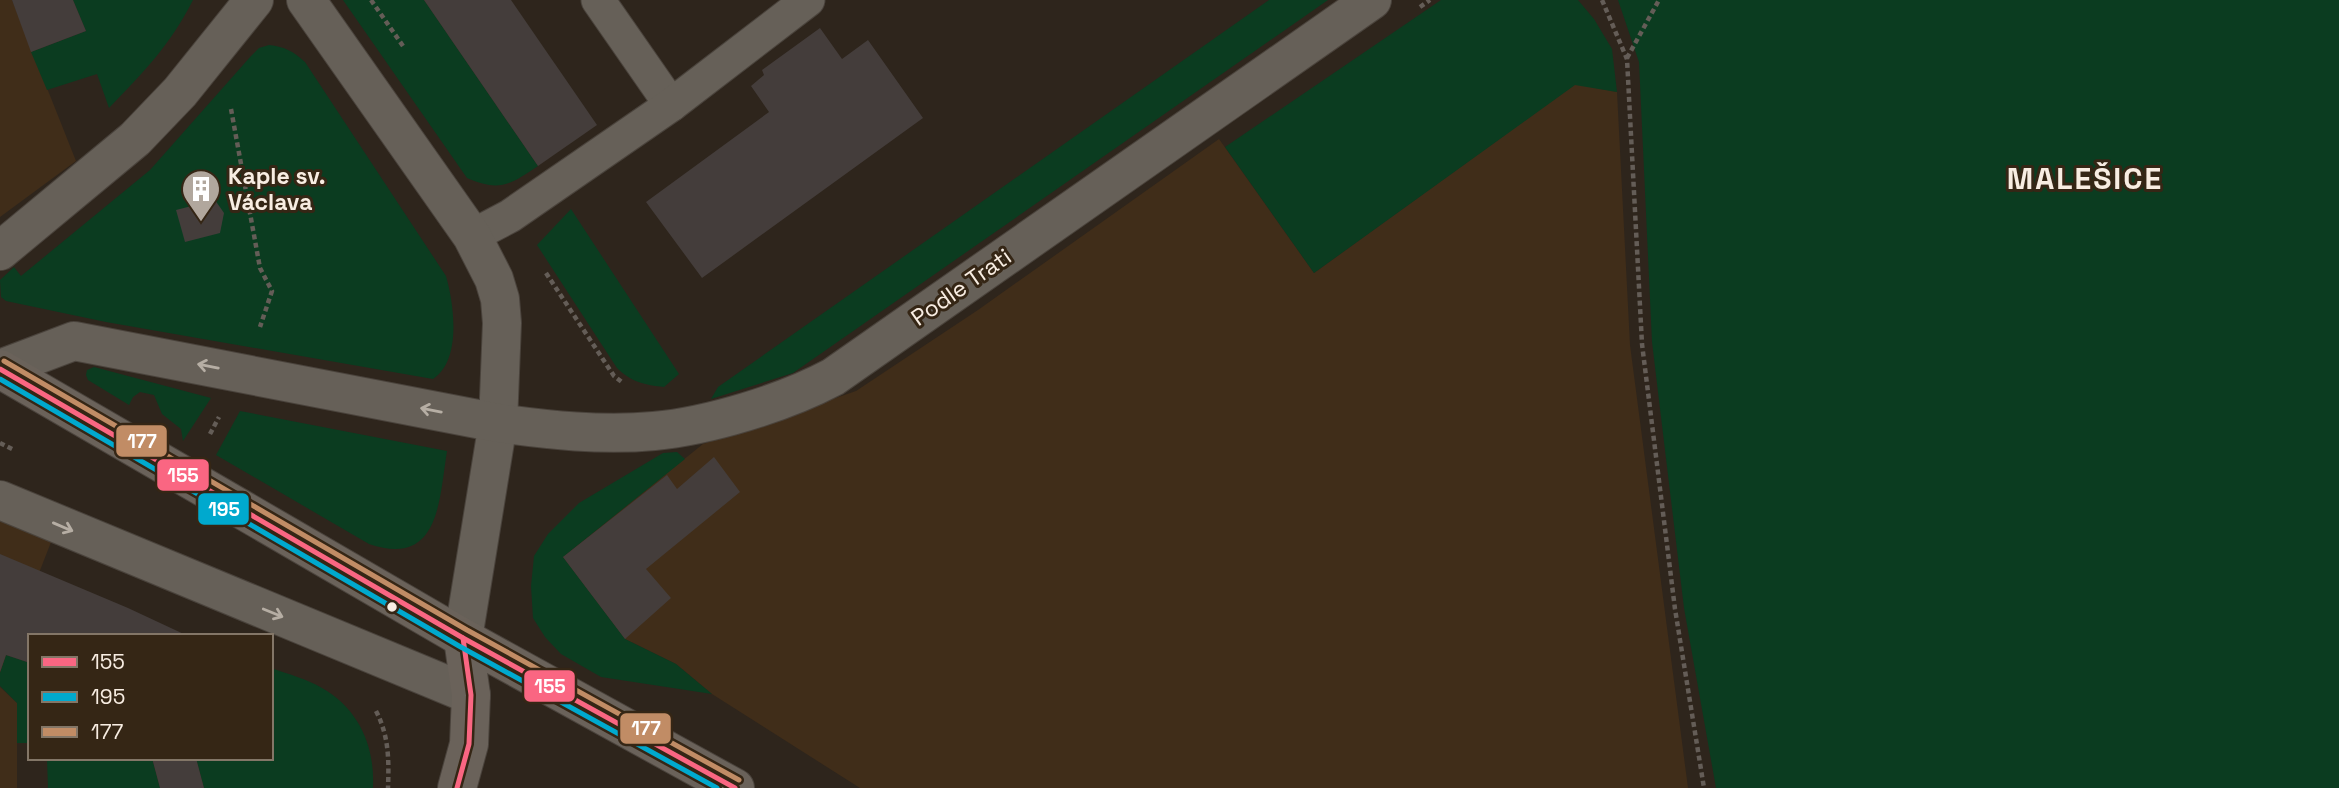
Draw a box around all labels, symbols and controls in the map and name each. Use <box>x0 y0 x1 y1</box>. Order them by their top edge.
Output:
district label: MALEŠICE <box>2007 159 2163 198</box>
place label: Kaple sv. Václava <box>228 161 326 217</box>
building icon: Kaple sv. Václava <box>180 168 222 223</box>
street label: Podle Trati <box>905 241 1017 333</box>
one-way arrow <box>197 359 220 372</box>
one-way arrow <box>420 402 443 416</box>
line badge: 177 <box>115 424 168 458</box>
text: 177 <box>127 429 157 454</box>
line badge: 155 <box>156 458 210 492</box>
text: 155 <box>167 463 199 488</box>
line badge: 195 <box>197 492 250 526</box>
text: 195 <box>208 497 240 522</box>
one-way arrow <box>51 521 73 534</box>
unlabelled marker <box>385 600 399 614</box>
one-way arrow <box>262 608 283 621</box>
legend <box>28 634 273 760</box>
text: 155 <box>91 648 125 675</box>
line badge: 155 <box>523 669 576 703</box>
text: 155 <box>534 674 566 699</box>
text: 195 <box>91 683 125 710</box>
line badge: 177 <box>619 712 672 745</box>
text: 177 <box>631 716 661 741</box>
text: 177 <box>91 718 124 745</box>

